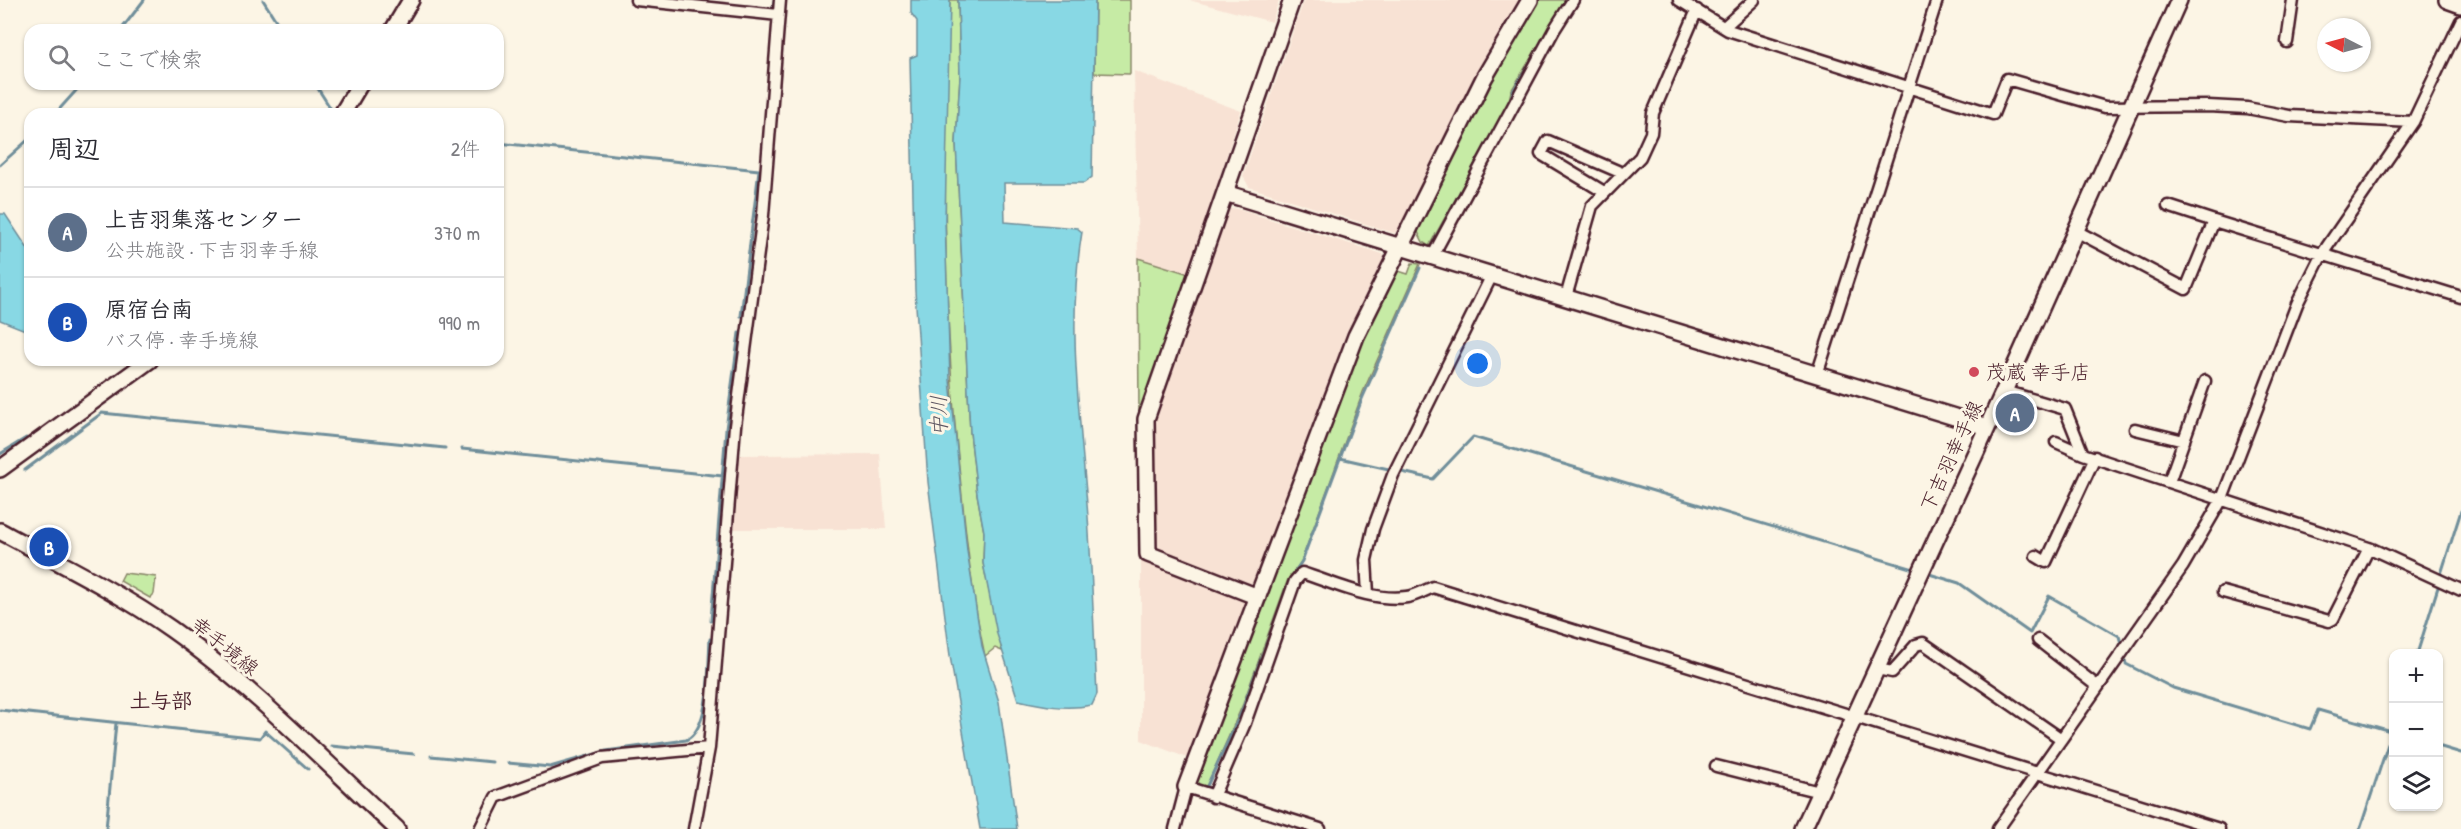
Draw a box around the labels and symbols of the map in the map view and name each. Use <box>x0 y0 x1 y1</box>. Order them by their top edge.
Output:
north arrow <box>2317 18 2371 72</box>
your location <box>1463 349 1492 378</box>
place label: 茂蔵 幸手店 <box>1986 358 2091 385</box>
marker: 茂蔵 幸手店 <box>1967 365 1981 379</box>
pin: A <box>1996 390 2034 436</box>
water label: 中川 <box>924 395 953 437</box>
street label: 下吉羽幸手線 <box>1913 396 1988 516</box>
pin: B <box>29 524 68 570</box>
street label: 幸手境線 <box>186 610 265 681</box>
district label: 土与部 <box>130 686 193 715</box>

